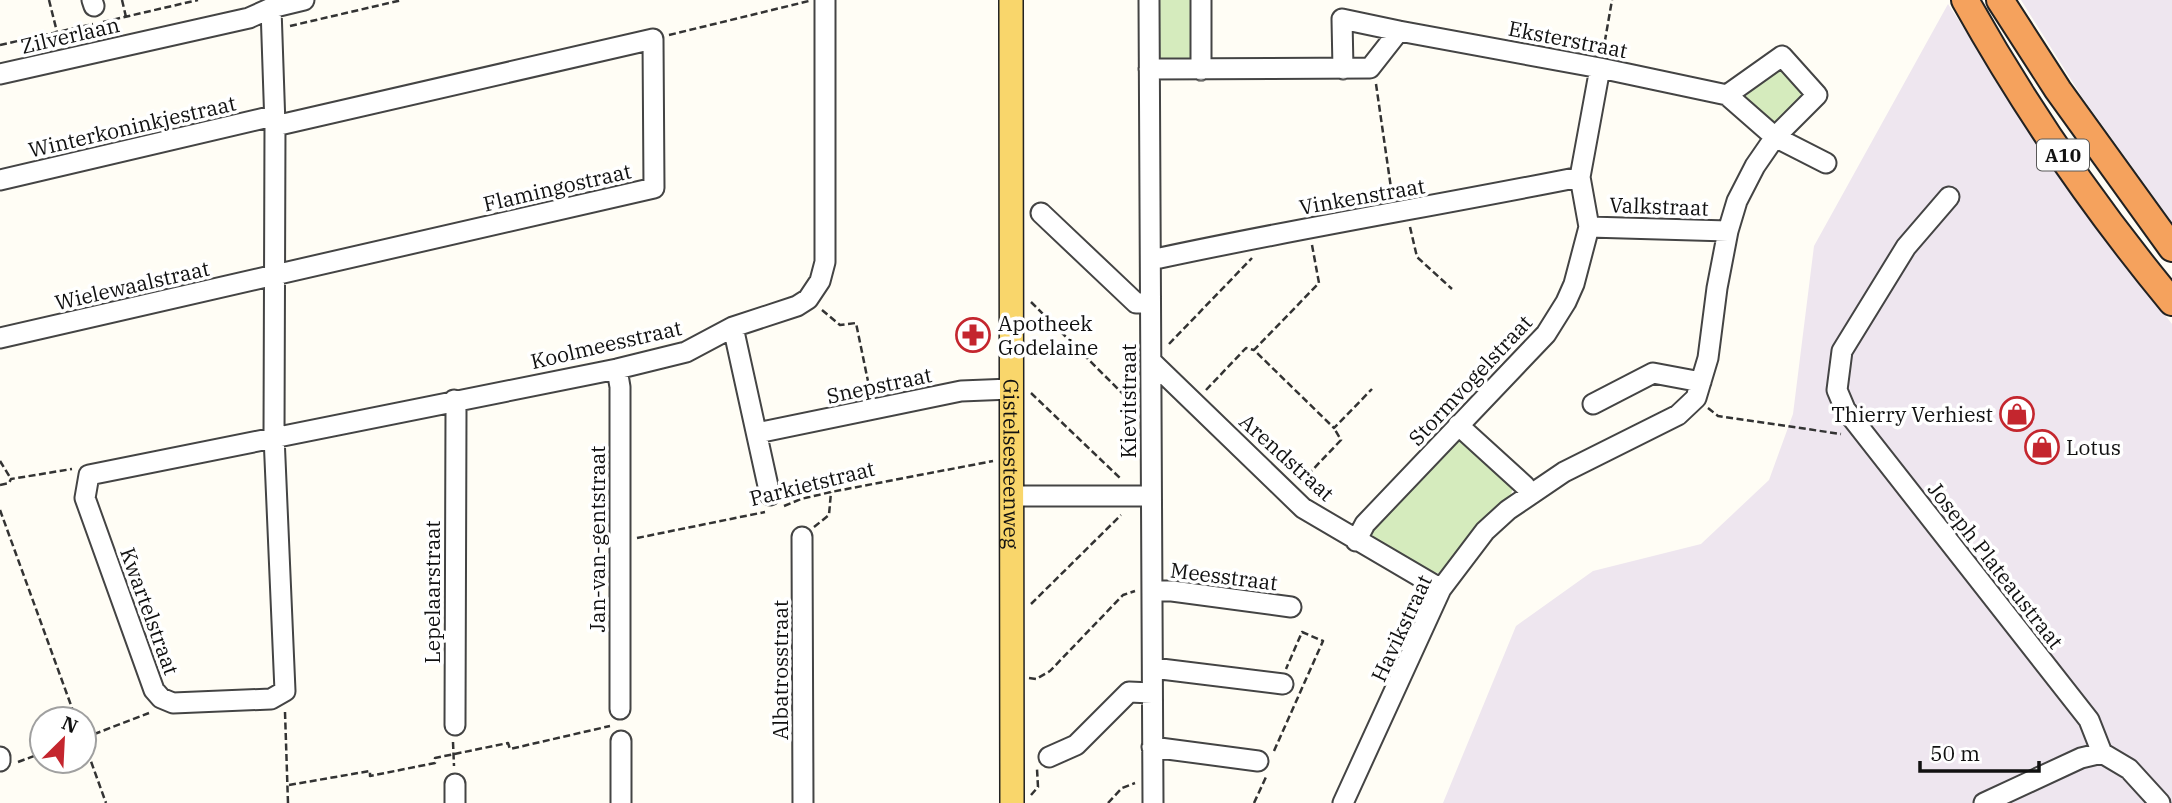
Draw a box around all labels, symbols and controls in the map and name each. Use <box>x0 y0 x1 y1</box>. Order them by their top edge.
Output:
street label: Zilverlaan <box>18 10 122 60</box>
street label: Eksterstraat <box>1506 14 1630 64</box>
street label: Winterkoninkjestraat <box>26 89 238 163</box>
road number: A10 <box>2037 140 2089 170</box>
street label: Flamingostraat <box>480 156 634 218</box>
street label: Vinkenstraat <box>1297 171 1427 221</box>
street label: Valkstraat <box>1609 190 1709 222</box>
street label: Wielewaalstraat <box>52 254 212 316</box>
place label: Apotheek Godelaine <box>998 309 1098 361</box>
street label: Stormvogelstraat <box>1402 309 1538 451</box>
street label: Koolmeesstraat <box>528 313 684 375</box>
pharmacy icon: Apotheek Godelaine <box>954 316 992 354</box>
street label: Kievitstraat <box>1114 344 1142 458</box>
street label: Snepstraat <box>824 360 934 410</box>
street label: Gistelsesteenweg <box>997 379 1026 550</box>
shop icon: Thierry Verhiest <box>1998 395 2036 433</box>
place label: Thierry Verhiest <box>1831 400 1993 428</box>
street label: Arendstraat <box>1234 407 1340 507</box>
shop icon: Lotus <box>2023 428 2061 466</box>
place label: Lotus <box>2066 433 2121 461</box>
street label: Jan-van-gentstraat <box>583 445 611 633</box>
street label: Parkietstraat <box>746 454 878 512</box>
street label: Joseph Plateaustraat <box>1922 476 2070 654</box>
street label: Lepelaarstraat <box>418 520 446 664</box>
street label: Kwartelstraat <box>114 543 186 679</box>
street label: Meesstraat <box>1169 556 1279 596</box>
street label: Havikstraat <box>1364 570 1438 686</box>
street label: Albatrosstraat <box>766 600 794 740</box>
north arrow <box>28 705 98 775</box>
text: N <box>58 710 82 738</box>
scale bar <box>1920 730 2039 774</box>
text: 50 m <box>1930 739 1980 767</box>

